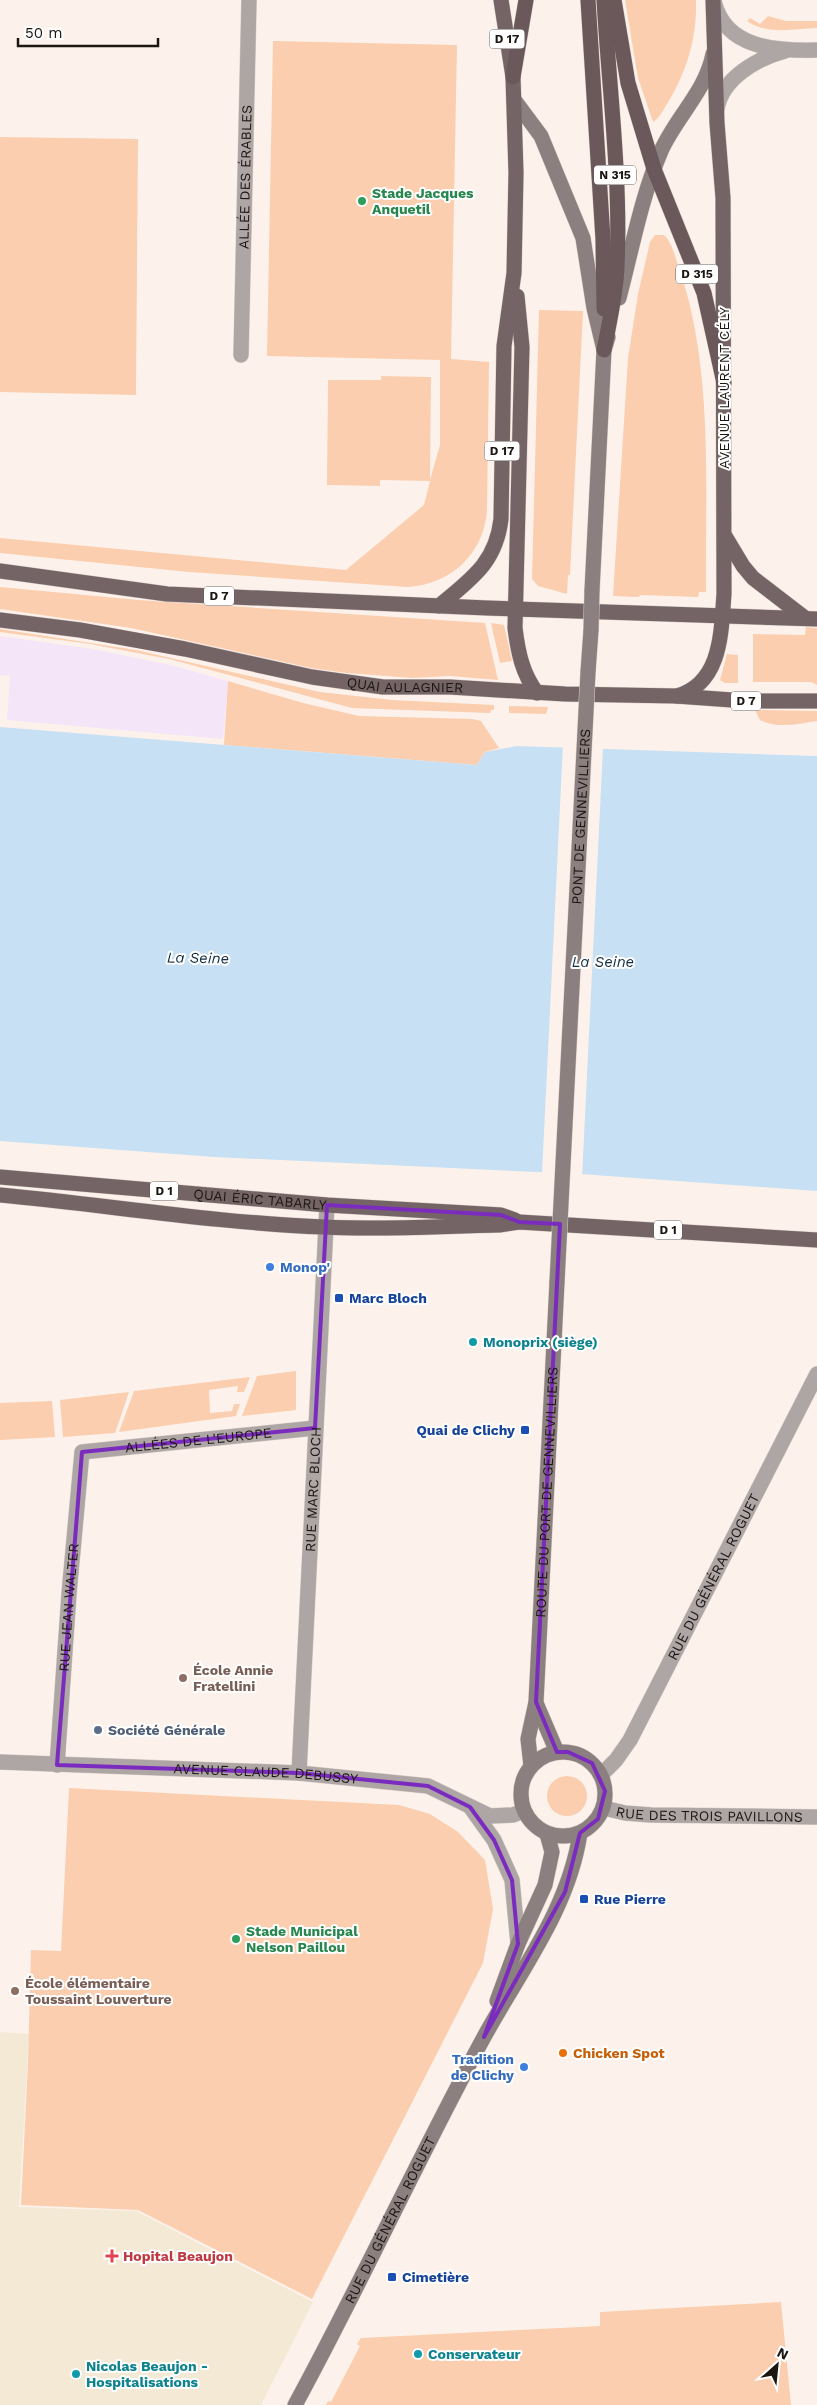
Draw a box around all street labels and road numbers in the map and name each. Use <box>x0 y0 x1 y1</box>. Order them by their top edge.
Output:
road number: D 17 <box>490 30 524 48</box>
street label: ALLÉE DES ÉRABLES <box>235 105 255 249</box>
road number: N 315 <box>594 166 636 184</box>
road number: D 315 <box>676 264 718 284</box>
street label: AVENUE LAURENT CÉLY <box>716 307 732 469</box>
road number: D 17 <box>484 442 520 461</box>
road number: D 7 <box>204 586 234 606</box>
street label: QUAI AULAGNIER <box>346 674 464 696</box>
road number: D 7 <box>731 691 761 710</box>
street label: PONT DE GENNEVILLIERS <box>568 728 593 905</box>
road number: D 1 <box>150 1182 178 1200</box>
street label: QUAI ÉRIC TABARLY <box>193 1186 327 1213</box>
road number: D 1 <box>654 1220 682 1240</box>
street label: ROUTE DU PORT DE GENNEVILLIERS <box>532 1366 561 1618</box>
street label: ALLÉES DE L'EUROPE <box>124 1424 273 1456</box>
street label: RUE MARC BLOCH <box>302 1426 324 1552</box>
street label: RUE DU GÉNÉRAL ROGUET <box>664 1490 763 1663</box>
street label: RUE JEAN WALTER <box>56 1542 82 1672</box>
street label: AVENUE CLAUDE DEBUSSY <box>173 1760 359 1787</box>
street label: RUE DES TROIS PAVILLONS <box>614 1803 803 1825</box>
street label: RUE DU GÉNÉRAL ROGUET <box>342 2133 439 2306</box>

